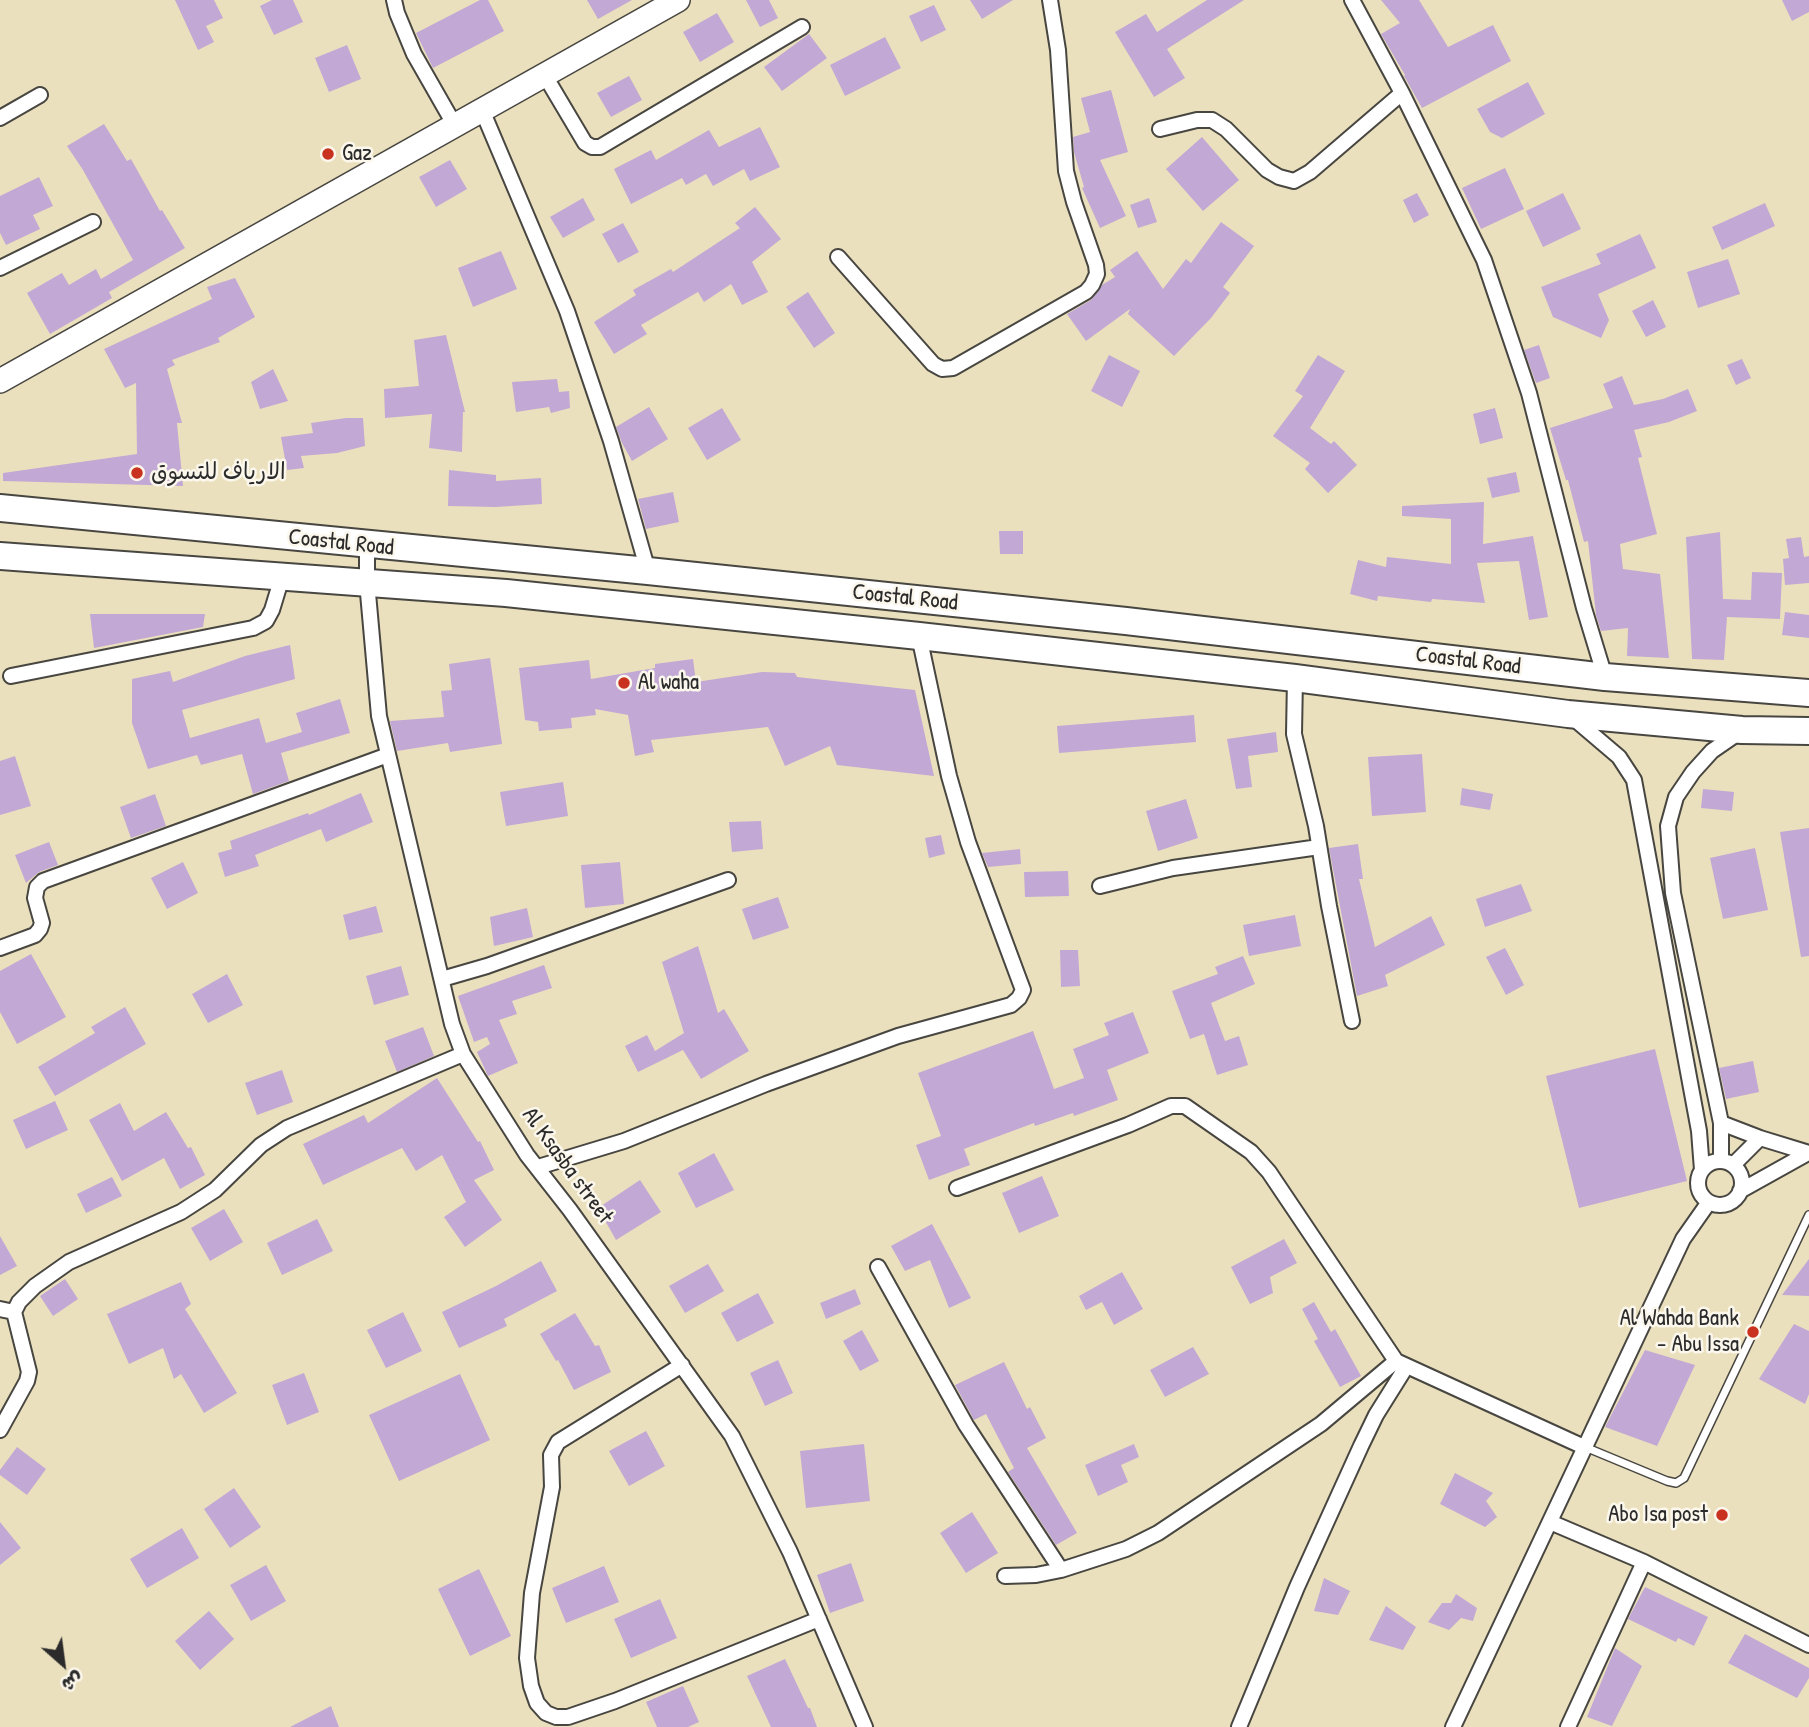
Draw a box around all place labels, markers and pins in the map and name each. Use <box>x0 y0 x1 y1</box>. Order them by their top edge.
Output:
place label: Gaz <box>342 140 372 168</box>
marker: Gaz <box>320 146 336 162</box>
place label: الارياف للتسوق <box>151 459 286 487</box>
marker: الارياف للتسوق <box>129 465 145 481</box>
place label: Al waha <box>638 669 699 697</box>
marker: Al waha <box>616 675 632 691</box>
place label: Al Wahda Bank - Abu Issa <box>1620 1305 1739 1359</box>
marker: Al Wahda Bank - Abu Issa <box>1745 1324 1761 1340</box>
place label: Abo Isa post <box>1608 1501 1708 1529</box>
marker: Abo Isa post <box>1714 1507 1730 1523</box>

